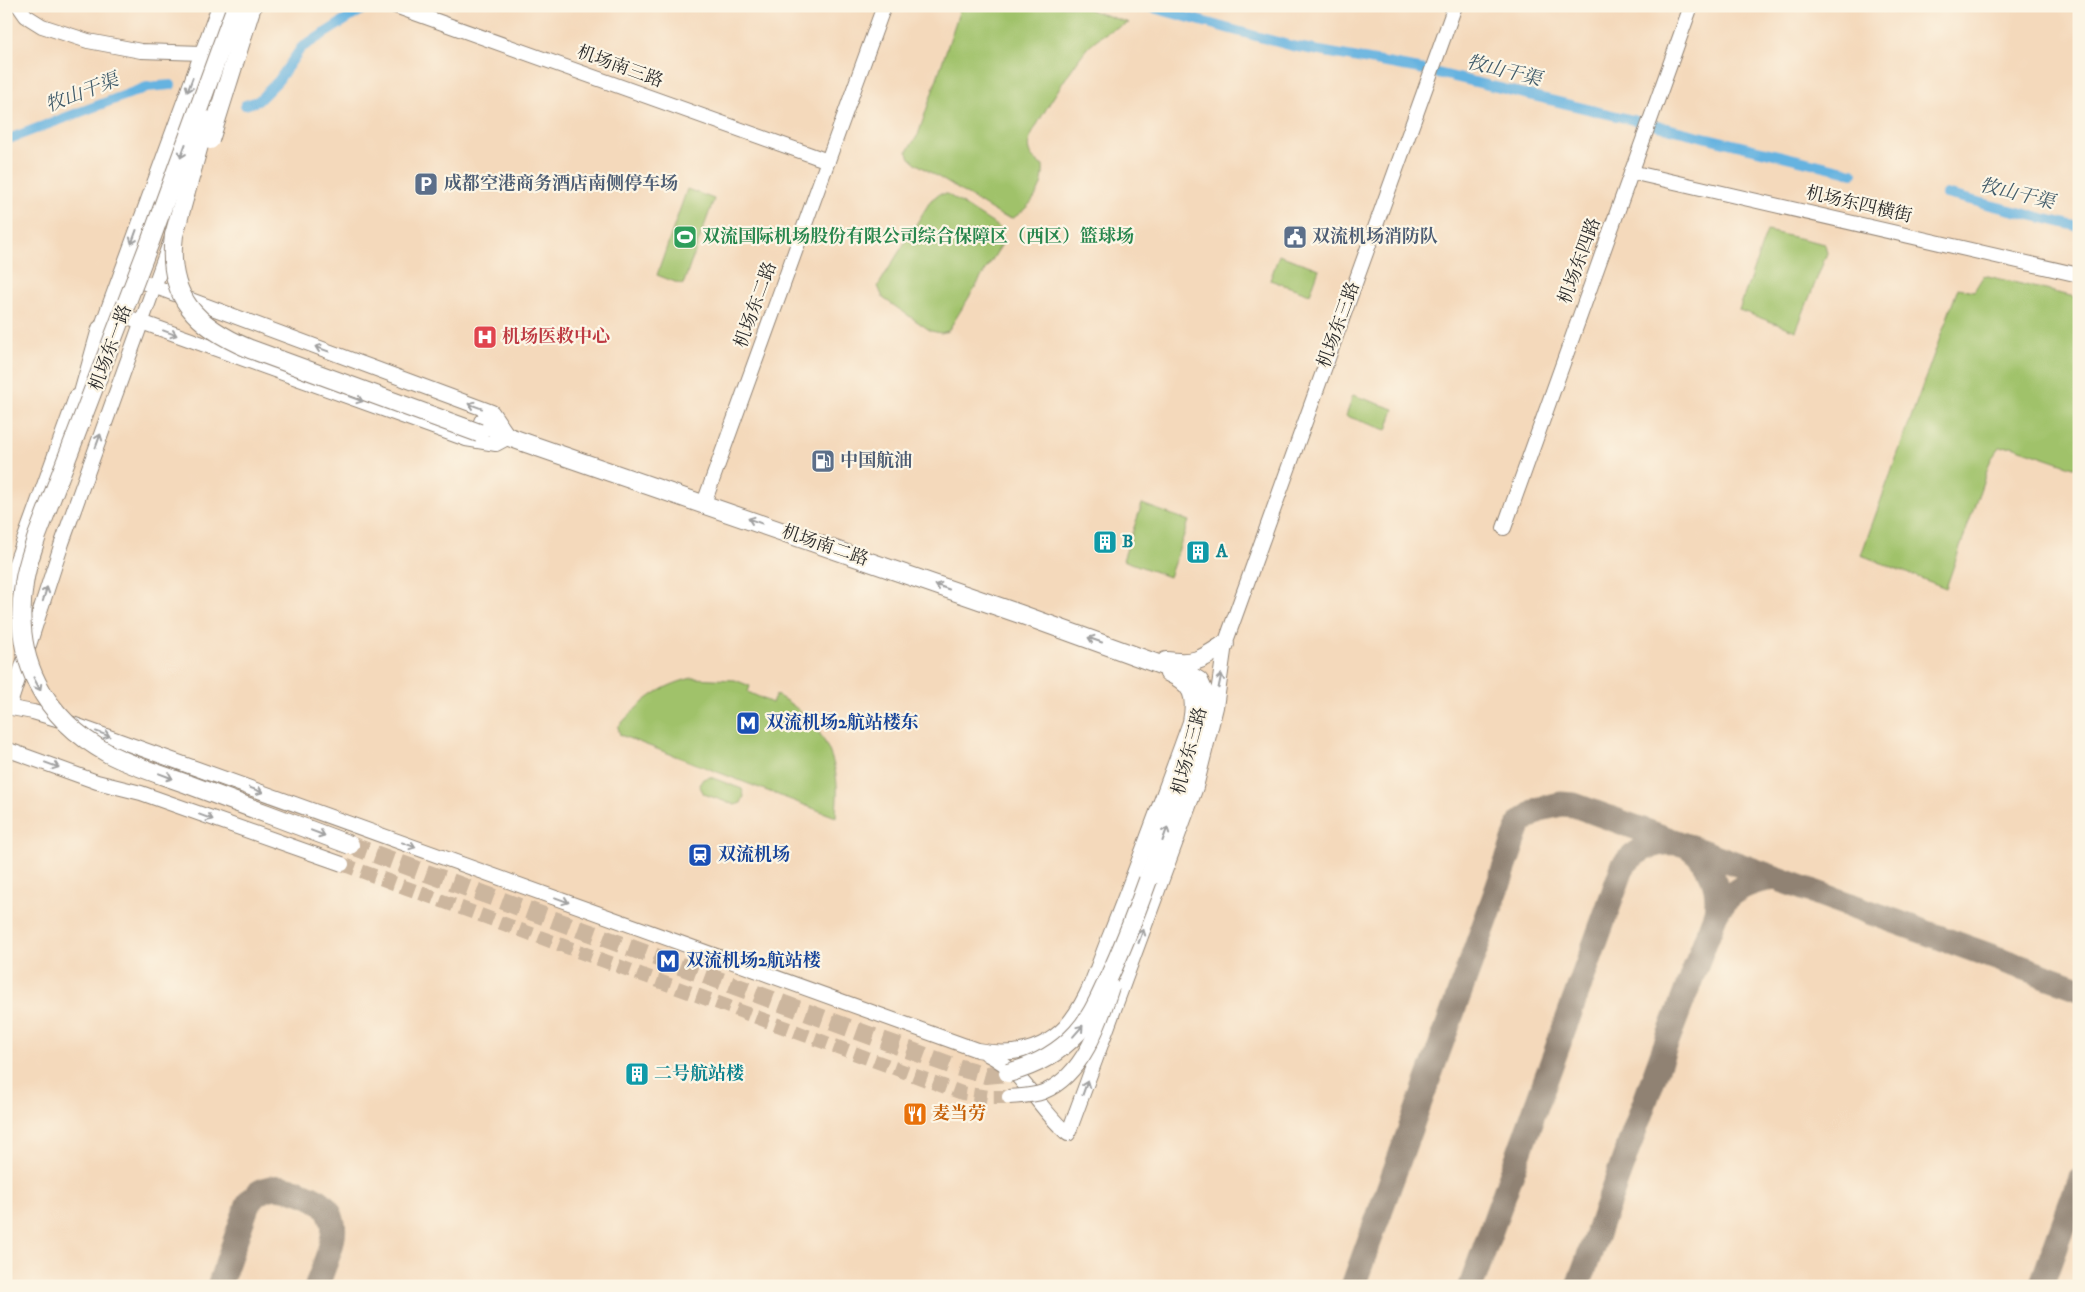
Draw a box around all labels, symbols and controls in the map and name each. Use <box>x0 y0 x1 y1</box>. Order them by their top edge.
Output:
street label: 机场南三路 <box>574 41 666 93</box>
water label: 牧山干渠 <box>1464 51 1547 92</box>
water label: 牧山干渠 <box>42 68 124 117</box>
one-way arrow <box>185 76 194 92</box>
one-way arrow <box>178 142 187 158</box>
parking icon: 成都空港商务酒店南侧停车场 <box>413 171 439 197</box>
place label: 成都空港商务酒店南侧停车场 <box>444 173 678 195</box>
water label: 牧山干渠 <box>1977 174 2060 215</box>
street label: 机场东四横街 <box>1804 182 1914 228</box>
street label: 机场东四路 <box>1554 215 1606 307</box>
sports icon: 双流国际机场股份有限公司综合保障区（西区）篮球场 <box>672 224 698 250</box>
public building icon: 双流机场消防队 <box>1282 224 1308 250</box>
place label: 双流国际机场股份有限公司综合保障区（西区）篮球场 <box>702 226 1134 248</box>
place label: 双流机场消防队 <box>1312 226 1438 248</box>
one-way arrow <box>129 229 138 245</box>
street label: 机场东二路 <box>730 259 782 351</box>
street label: 机场东三路 <box>1313 279 1365 371</box>
street label: 机场东一路 <box>85 302 137 394</box>
hospital icon: 机场医救中心 <box>472 324 498 350</box>
place label: 机场医救中心 <box>502 326 610 348</box>
one-way arrow <box>161 329 177 338</box>
one-way arrow <box>315 344 330 353</box>
one-way arrow <box>348 395 363 404</box>
one-way arrow <box>467 401 483 410</box>
one-way arrow <box>94 433 103 449</box>
fuel station icon: 中国航油 <box>810 448 836 474</box>
place label: 中国航油 <box>840 450 912 472</box>
one-way arrow <box>747 516 763 526</box>
street label: 机场南二路 <box>779 521 871 571</box>
building icon: B <box>1092 529 1118 555</box>
place label: B <box>1122 531 1133 553</box>
building icon: A <box>1185 539 1211 565</box>
place label: A <box>1215 541 1228 563</box>
one-way arrow <box>934 582 950 591</box>
one-way arrow <box>40 586 50 602</box>
one-way arrow <box>1088 635 1103 644</box>
one-way arrow <box>1216 673 1225 689</box>
one-way arrow <box>33 676 42 691</box>
street label: 机场东三路 <box>1168 705 1212 797</box>
metro station icon: 双流机场2航站楼东 <box>735 710 761 736</box>
place label: 双流机场2航站楼东 <box>766 712 919 734</box>
one-way arrow <box>95 730 111 739</box>
one-way arrow <box>44 761 60 770</box>
one-way arrow <box>157 772 173 781</box>
one-way arrow <box>248 786 263 795</box>
one-way arrow <box>198 813 213 822</box>
one-way arrow <box>1161 827 1170 843</box>
one-way arrow <box>310 829 325 838</box>
one-way arrow <box>401 841 416 850</box>
station icon: 双流机场 <box>687 842 713 868</box>
place label: 双流机场 <box>718 844 790 866</box>
one-way arrow <box>554 896 569 905</box>
one-way arrow <box>1137 928 1146 944</box>
metro station icon: 双流机场2航站楼 <box>655 948 681 974</box>
place label: 双流机场2航站楼 <box>686 950 821 972</box>
one-way arrow <box>1073 1024 1084 1037</box>
building icon: 二号航站楼 <box>624 1061 650 1087</box>
place label: 二号航站楼 <box>654 1063 744 1085</box>
one-way arrow <box>1081 1081 1090 1096</box>
restaurant icon: 麦当劳 <box>902 1101 928 1127</box>
place label: 麦当劳 <box>932 1103 986 1125</box>

